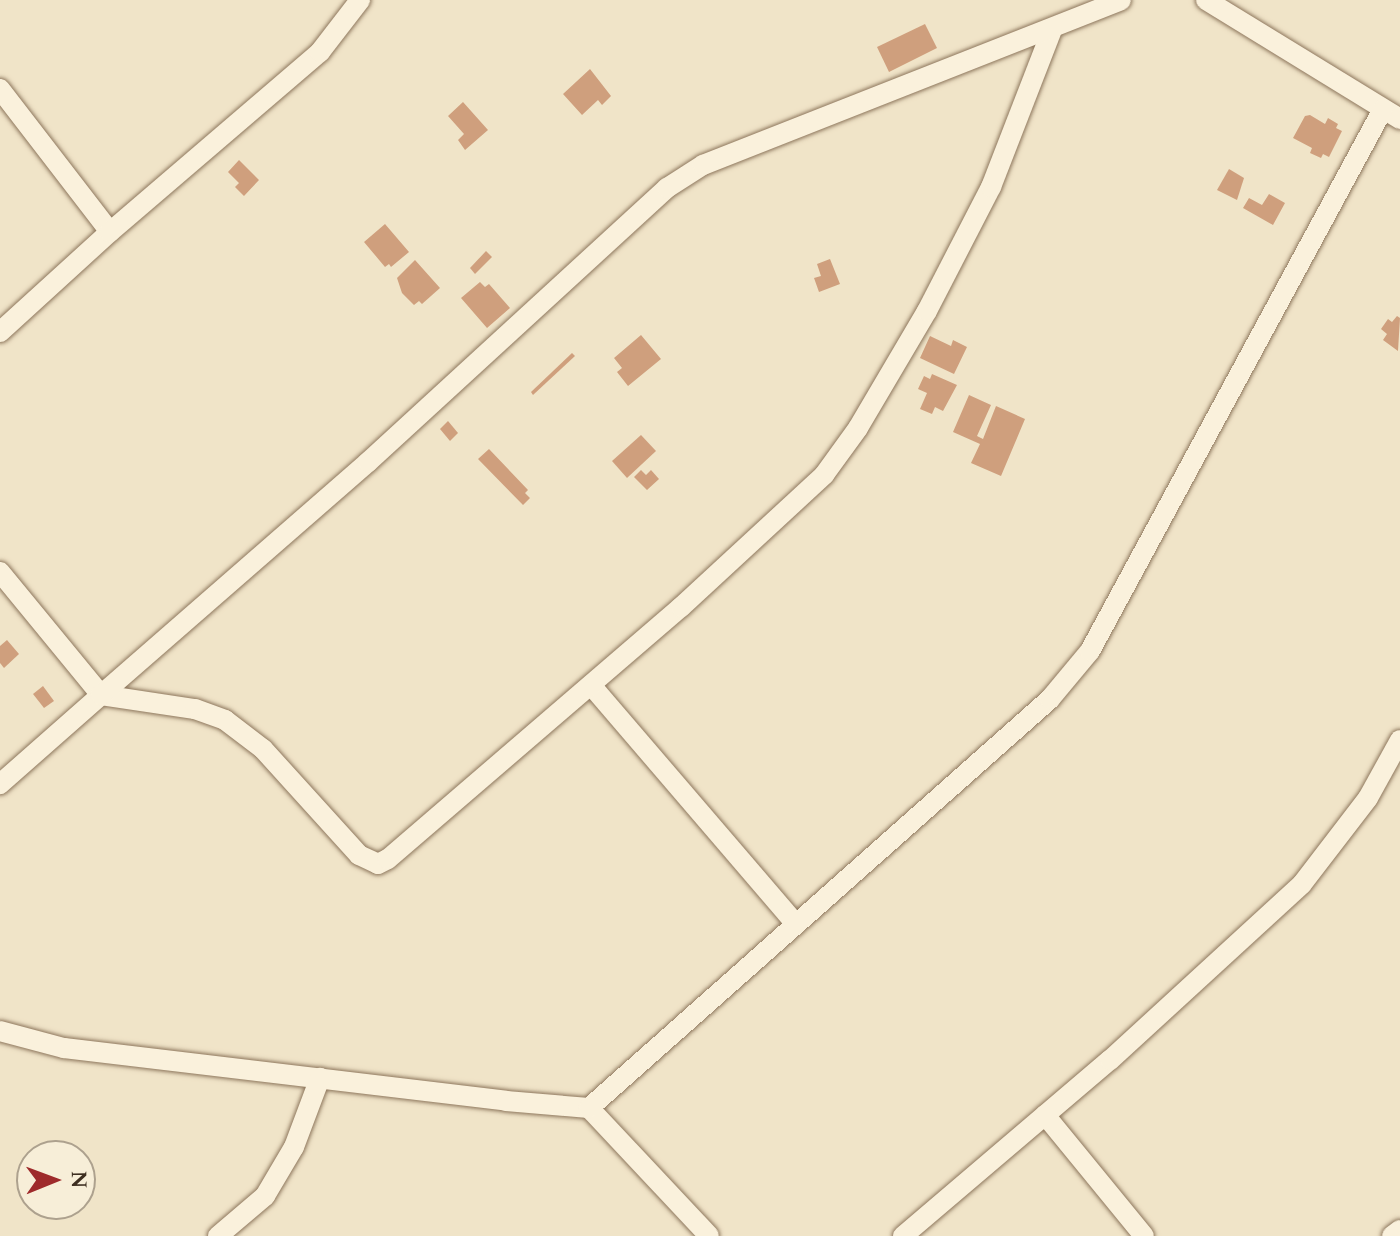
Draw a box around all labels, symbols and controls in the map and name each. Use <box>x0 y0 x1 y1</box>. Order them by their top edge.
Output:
north arrow <box>16 1140 96 1220</box>
text: N <box>62 1170 95 1189</box>

